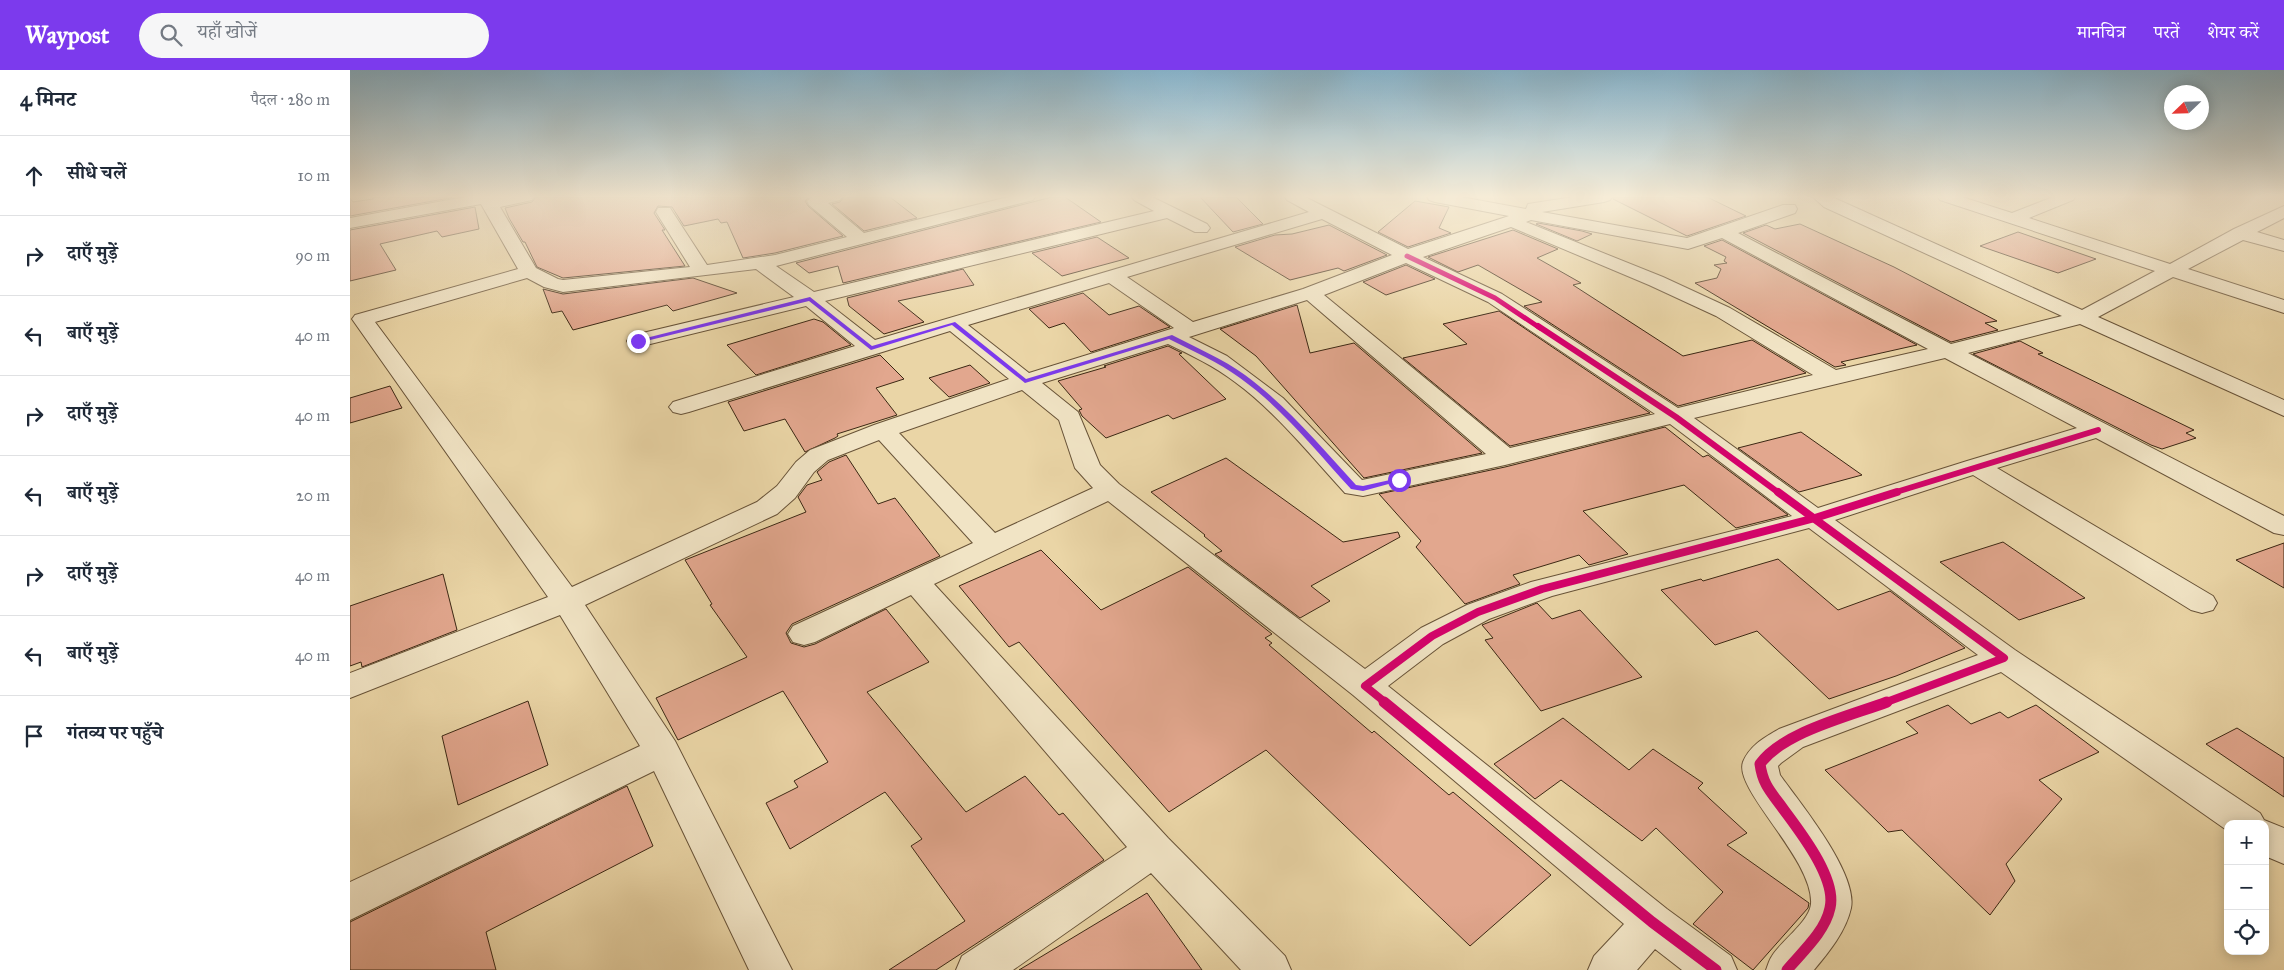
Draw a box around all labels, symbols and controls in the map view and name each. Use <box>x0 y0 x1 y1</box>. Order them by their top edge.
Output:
search box <box>139 13 489 58</box>
text: Waypost <box>25 20 109 50</box>
text: यहाँ खोजें <box>197 20 257 43</box>
icon: search <box>157 21 185 49</box>
text: मानचित्र <box>2077 21 2126 43</box>
text: परतें <box>2154 21 2179 43</box>
text: शेयर करें <box>2207 21 2259 43</box>
north arrow <box>2164 85 2209 130</box>
text: 4 मिनट <box>20 86 76 112</box>
text: पैदल · 280 m <box>251 90 330 109</box>
text: सीधे चलें <box>67 161 126 184</box>
icon: ahead <box>20 162 48 190</box>
text: 10 m <box>298 166 330 185</box>
text: दाएँ मुड़ें <box>67 241 118 264</box>
icon: right <box>20 242 48 270</box>
text: 90 m <box>295 246 330 265</box>
text: बाएँ मुड़ें <box>67 321 118 344</box>
icon: left <box>20 322 48 350</box>
text: 40 m <box>295 326 330 345</box>
route end <box>627 330 650 353</box>
text: दाएँ मुड़ें <box>67 401 118 424</box>
icon: right <box>20 402 48 430</box>
text: 40 m <box>295 406 330 425</box>
route start <box>1388 469 1411 492</box>
text: बाएँ मुड़ें <box>67 481 118 504</box>
icon: left <box>20 482 48 510</box>
text: 20 m <box>296 486 330 505</box>
text: दाएँ मुड़ें <box>67 561 118 584</box>
icon: right <box>20 562 48 590</box>
text: 40 m <box>295 566 330 585</box>
text: बाएँ मुड़ें <box>67 641 118 664</box>
icon: left <box>20 642 48 670</box>
text: 40 m <box>295 646 330 665</box>
text: गंतव्य पर पहुँचे <box>67 721 163 744</box>
icon: arrive <box>20 722 48 750</box>
map controls <box>2224 820 2269 955</box>
button: + <box>2224 820 2269 865</box>
button: − <box>2224 865 2269 910</box>
button: locate <box>2224 910 2269 955</box>

